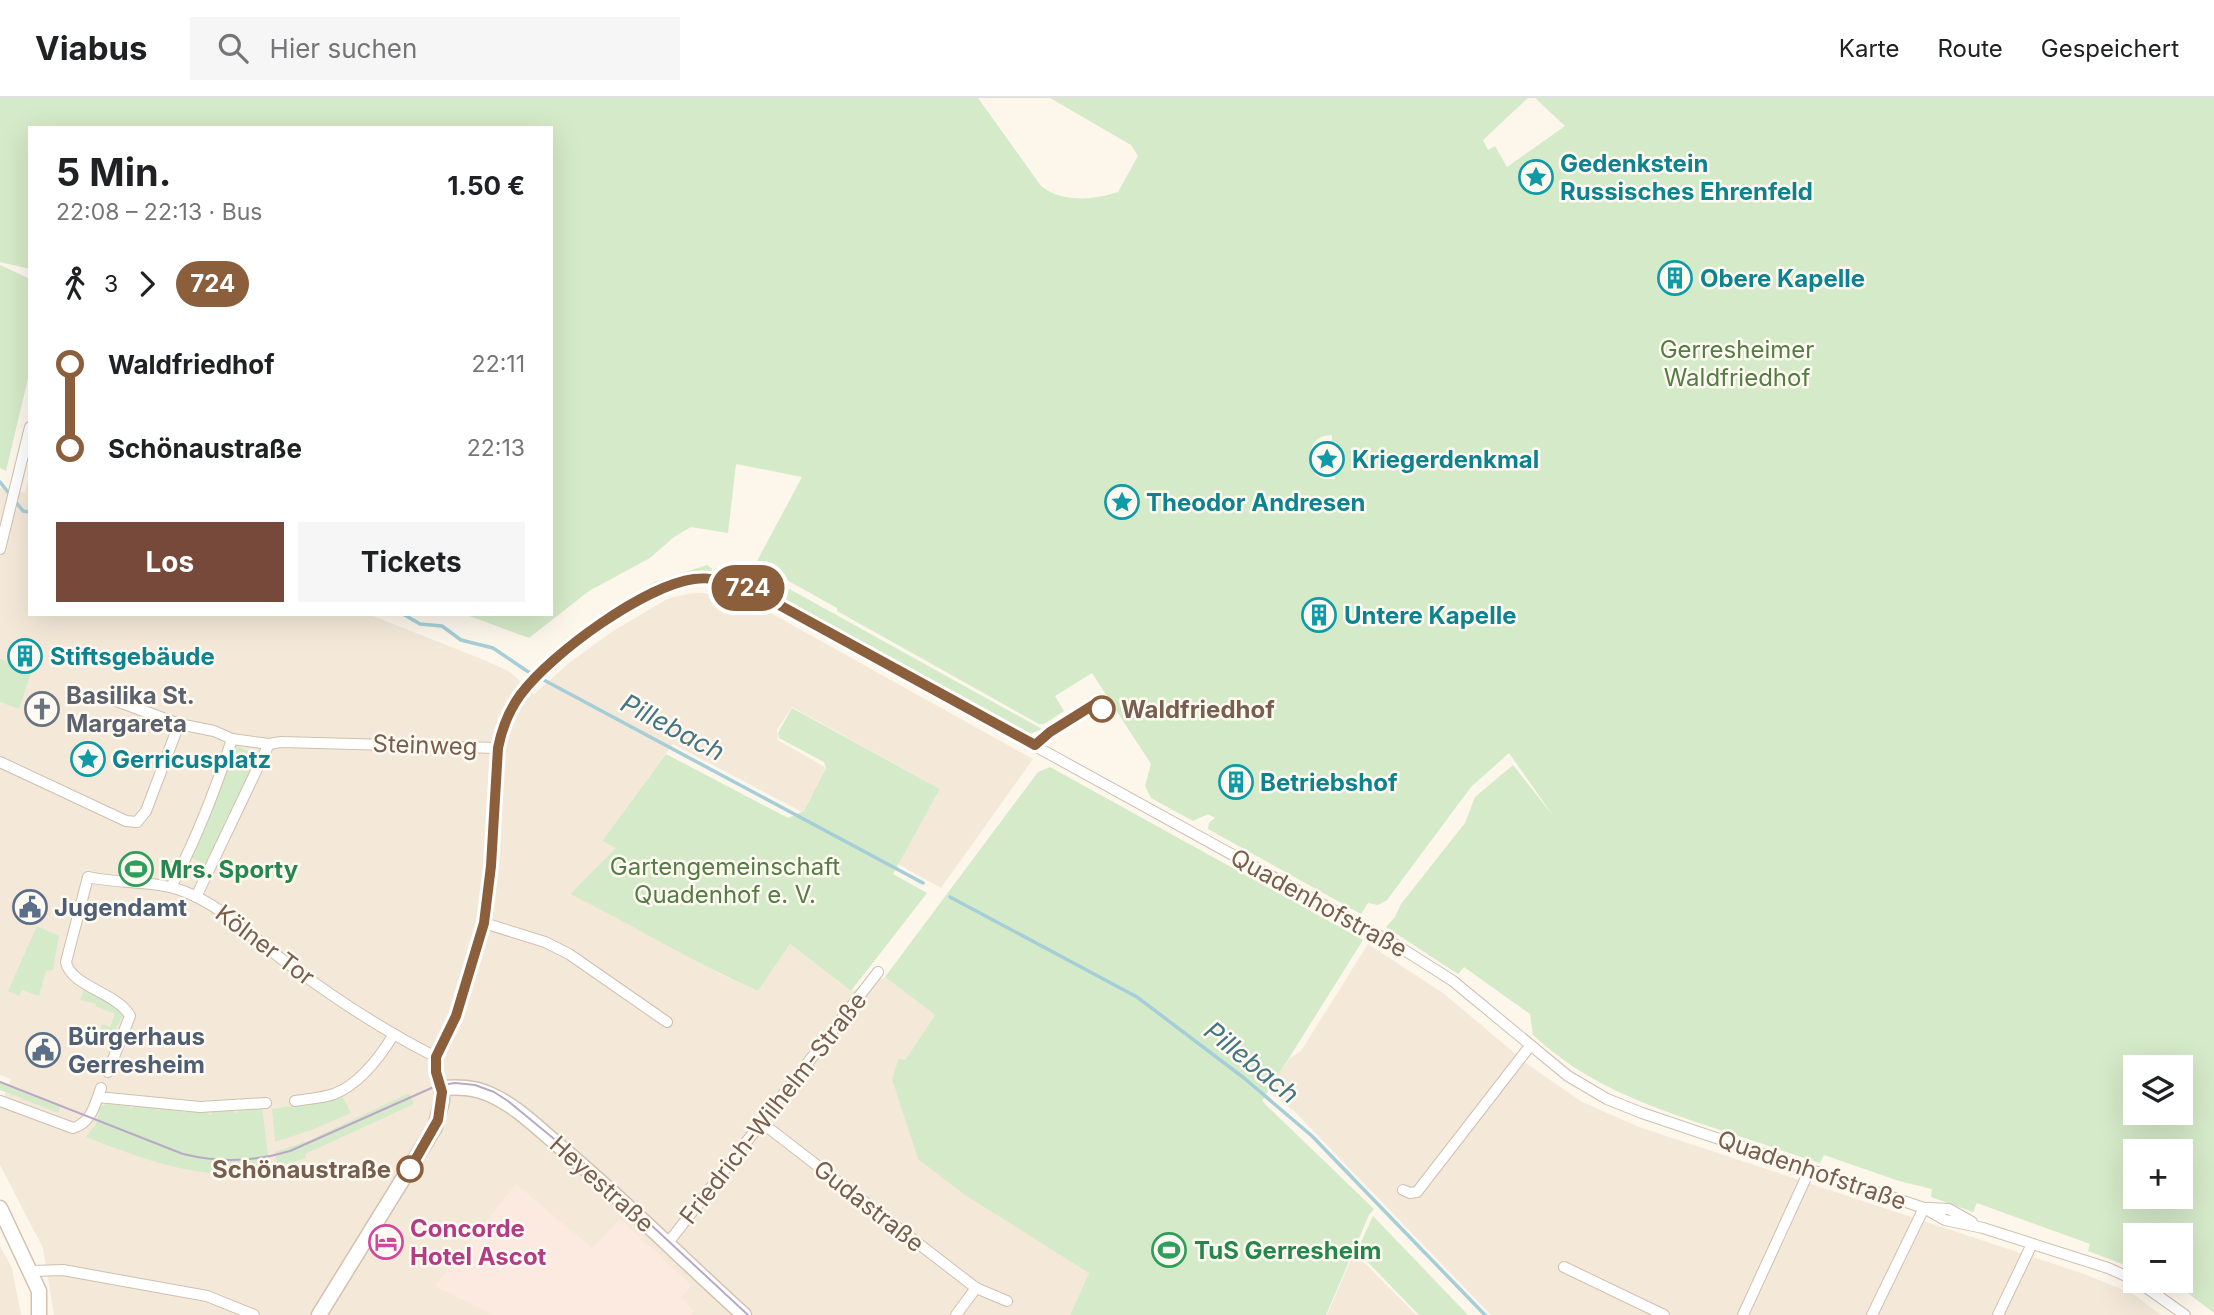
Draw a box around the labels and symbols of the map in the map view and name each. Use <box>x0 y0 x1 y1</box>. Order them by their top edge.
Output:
place label: Gedenkstein Russisches Ehrenfeld <box>1560 149 1813 206</box>
place icon: Gedenkstein Russisches Ehrenfeld <box>1517 158 1555 196</box>
building icon: Obere Kapelle <box>1656 259 1694 297</box>
place label: Obere Kapelle <box>1700 264 1865 293</box>
park label: Gerresheimer Waldfriedhof <box>1660 335 1814 392</box>
place icon: Kriegerdenkmal <box>1308 440 1346 478</box>
place label: Kriegerdenkmal <box>1352 445 1539 474</box>
place icon: Theodor Andresen <box>1103 483 1141 521</box>
place label: Theodor Andresen <box>1146 488 1365 517</box>
line badge: 724 <box>708 565 788 611</box>
building icon: Untere Kapelle <box>1300 596 1338 634</box>
place label: Untere Kapelle <box>1344 601 1516 630</box>
building icon: Stiftsgebäude <box>6 637 44 675</box>
place label: Stiftsgebäude <box>50 642 215 671</box>
place label: Basilika St. Margareta <box>66 681 195 738</box>
water label: Pillebach <box>616 687 730 767</box>
church icon: Basilika St. Margareta <box>23 690 61 728</box>
place label: Waldfriedhof <box>1121 695 1275 724</box>
marker: Waldfriedhof <box>1089 696 1115 722</box>
street label: Steinweg <box>372 729 478 761</box>
place icon: Gerricusplatz <box>69 740 107 778</box>
place label: Gerricusplatz <box>112 745 271 774</box>
building icon: Betriebshof <box>1217 763 1255 801</box>
place label: Betriebshof <box>1260 768 1398 797</box>
street label: Quadenhofstraße <box>1226 842 1412 964</box>
sports icon: Mrs. Sporty <box>117 850 155 888</box>
park label: Gartengemeinschaft Quadenhof e. V. <box>610 852 840 909</box>
place label: Mrs. Sporty <box>160 855 299 884</box>
public building icon: Jugendamt <box>11 888 49 926</box>
place label: Jugendamt <box>54 893 187 922</box>
street label: Kölner Tor <box>210 898 320 992</box>
street label: Friedrich-Wilhelm-Straße <box>673 986 873 1230</box>
water label: Pillebach <box>1198 1015 1306 1109</box>
place label: Bürgerhaus Gerresheim <box>68 1022 205 1079</box>
public building icon: Bürgerhaus Gerresheim <box>24 1031 62 1069</box>
street label: Quadenhofstraße <box>1714 1124 1910 1216</box>
street label: Heyestraße <box>544 1130 660 1238</box>
street label: Gudastraße <box>808 1154 930 1258</box>
place label: Schönaustraße <box>212 1155 391 1184</box>
marker: Schönaustraße <box>397 1156 423 1182</box>
place label: Concorde Hotel Ascot <box>410 1214 547 1271</box>
hotel icon: Concorde Hotel Ascot <box>367 1223 405 1261</box>
sports icon: TuS Gerresheim <box>1150 1231 1188 1269</box>
place label: TuS Gerresheim <box>1194 1236 1381 1265</box>

